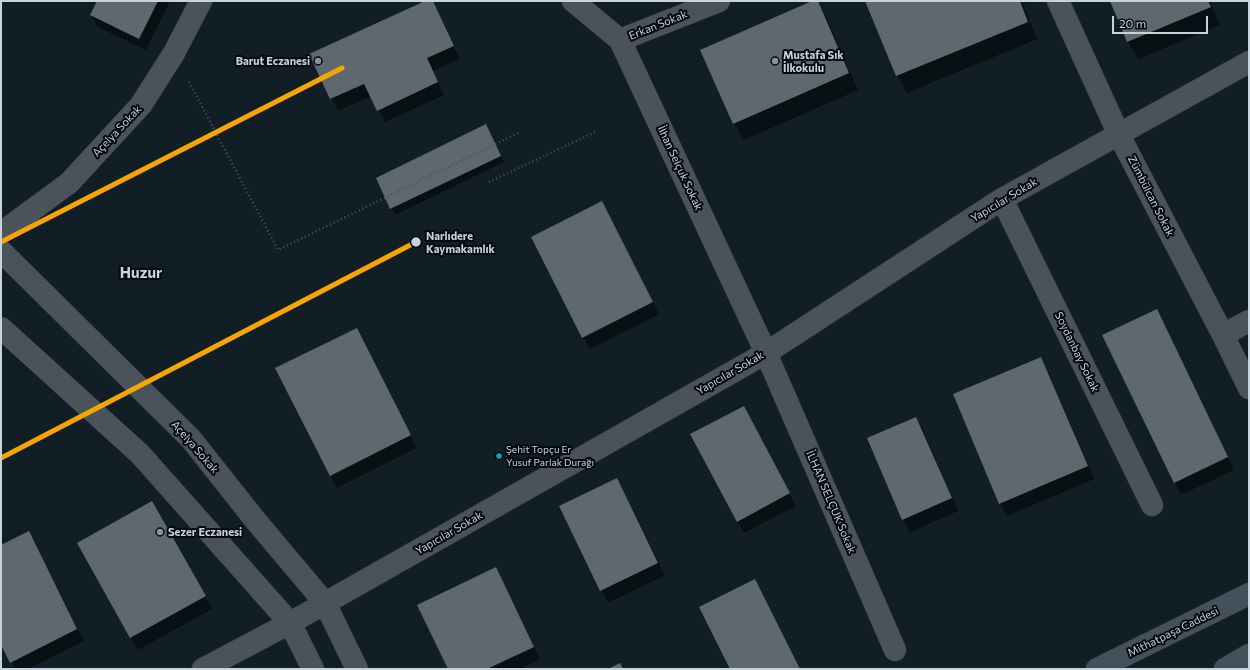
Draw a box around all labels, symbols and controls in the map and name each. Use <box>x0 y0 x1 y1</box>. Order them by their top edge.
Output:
street label: Erkan Sokak <box>627 7 689 43</box>
scale bar <box>1114 8 1210 34</box>
text: 20 m <box>1119 16 1146 30</box>
place label: Mustafa Sık İlkokulu <box>783 48 844 74</box>
place label: Barut Eczanesi <box>236 54 310 68</box>
marker: Barut Eczanesi <box>313 56 323 66</box>
marker: Mustafa Sık İlkokulu <box>770 56 780 66</box>
street label: Açelya Sokak <box>90 103 144 159</box>
street label: İlhan Selçuk Sokak <box>655 124 705 212</box>
street label: Zümbülcan Sokak <box>1125 153 1177 239</box>
street label: Yapıcılar Sokak <box>968 175 1040 225</box>
place label: Narlıdere Kaymakamlık <box>426 229 495 255</box>
marker: Narlıdere Kaymakamlık <box>409 235 423 249</box>
district label: Huzur <box>120 264 162 282</box>
street label: Soydanbay Sokak <box>1052 310 1102 394</box>
street label: Yapıcılar Sokak <box>694 348 766 398</box>
street label: Açelya Sokak <box>169 418 221 476</box>
place label: Şehit Topçu Er Yusuf Parlak Durağı <box>506 444 594 468</box>
street label: İLHAN SELÇUK Sokak <box>803 449 859 555</box>
marker: Şehit Topçu Er Yusuf Parlak Durağı <box>494 451 504 461</box>
street label: Yapıcılar Sokak <box>413 508 485 558</box>
place label: Sezer Eczanesi <box>168 525 242 539</box>
marker: Sezer Eczanesi <box>155 527 165 537</box>
street label: Mithatpaşa Caddesi <box>1126 604 1220 660</box>

